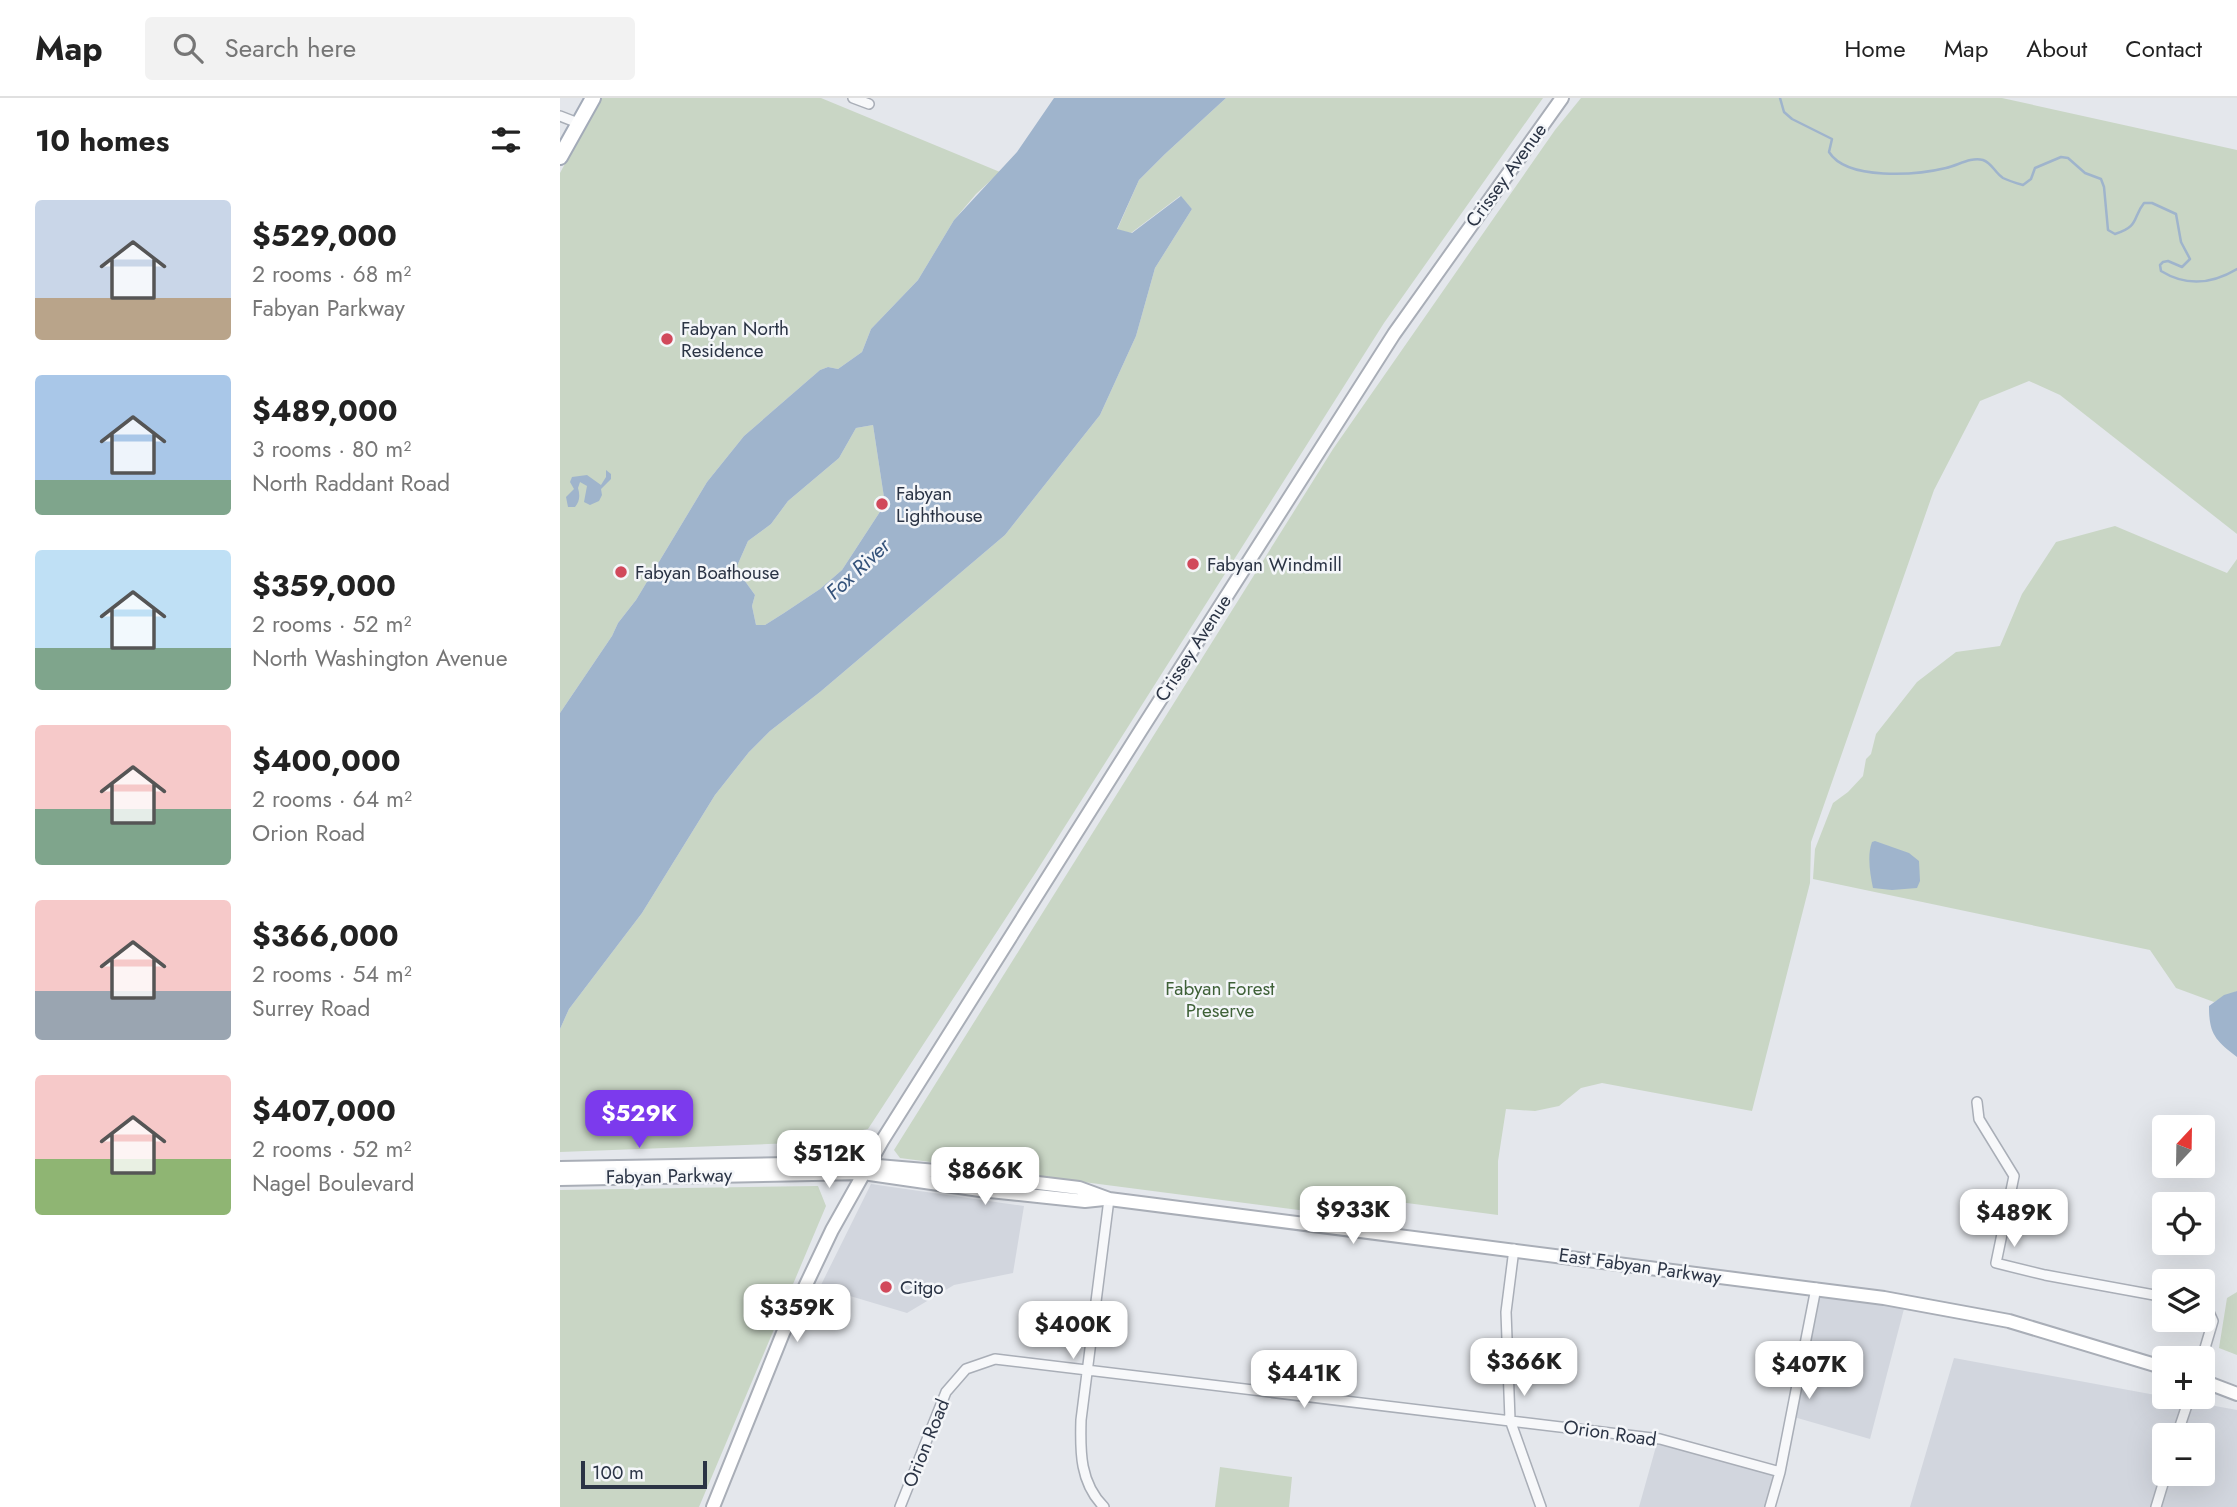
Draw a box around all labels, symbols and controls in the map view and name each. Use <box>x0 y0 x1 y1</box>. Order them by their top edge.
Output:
search box <box>145 17 635 80</box>
text: Map <box>35 25 103 72</box>
icon: search <box>169 29 207 67</box>
text: Search here <box>225 29 356 67</box>
text: Home <box>1844 31 1906 66</box>
text: Map <box>1944 31 1988 66</box>
text: About <box>2026 31 2087 66</box>
text: Contact <box>2125 31 2202 66</box>
street label: Crissey Avenue <box>1459 117 1553 233</box>
text: 10 homes <box>35 119 169 162</box>
icon: filters <box>487 121 525 159</box>
text: $529,000 <box>252 214 397 257</box>
icon: home <box>91 228 175 312</box>
text: 2 rooms · 68 m² <box>252 257 411 291</box>
text: Fabyan Parkway <box>252 291 405 325</box>
place label: Fabyan North Residence <box>681 315 789 364</box>
marker: Fabyan North Residence <box>659 331 675 347</box>
text: $489,000 <box>252 389 398 432</box>
icon: home <box>91 403 175 487</box>
text: 3 rooms · 80 m² <box>252 432 411 466</box>
text: North Raddant Road <box>252 466 450 500</box>
place label: Fabyan Lighthouse <box>896 480 983 529</box>
marker: Fabyan Lighthouse <box>874 496 890 512</box>
water label: Fox River <box>819 531 898 607</box>
place label: Fabyan Windmill <box>1207 551 1342 578</box>
marker: Fabyan Windmill <box>1185 556 1201 572</box>
place label: Fabyan Boathouse <box>635 559 779 586</box>
text: $359,000 <box>252 564 396 607</box>
marker: Fabyan Boathouse <box>613 564 629 580</box>
icon: home <box>91 578 175 662</box>
street label: Crissey Avenue <box>1148 589 1238 707</box>
text: 2 rooms · 52 m² <box>252 607 411 641</box>
text: North Washington Avenue <box>252 641 508 675</box>
text: $400,000 <box>252 739 401 782</box>
icon: home <box>91 753 175 837</box>
text: 2 rooms · 64 m² <box>252 782 412 816</box>
text: Orion Road <box>252 816 365 850</box>
text: $366,000 <box>252 914 399 957</box>
icon: home <box>91 928 175 1012</box>
text: 2 rooms · 54 m² <box>252 957 412 991</box>
park label: Fabyan Forest Preserve <box>1165 975 1275 1024</box>
text: Surrey Road <box>252 991 370 1025</box>
text: $407,000 <box>252 1089 396 1132</box>
pin: $529K <box>590 1090 688 1150</box>
text: $529K <box>601 1096 677 1130</box>
icon: home <box>91 1103 175 1187</box>
north arrow <box>2152 1115 2216 1178</box>
map controls <box>2152 1115 2215 1486</box>
pin: $512K <box>780 1130 878 1190</box>
text: 2 rooms · 52 m² <box>252 1132 411 1166</box>
text: $512K <box>793 1136 865 1170</box>
pin: $866K <box>936 1148 1034 1207</box>
text: $866K <box>947 1153 1023 1187</box>
street label: Fabyan Parkway <box>606 1161 733 1191</box>
text: Nagel Boulevard <box>252 1166 414 1200</box>
pin: $933K <box>1304 1186 1402 1246</box>
pin: $489K <box>1965 1190 2063 1249</box>
text: $933K <box>1316 1192 1390 1226</box>
button: locate <box>2152 1192 2215 1255</box>
text: $489K <box>1976 1195 2052 1229</box>
street label: East Fabyan Parkway <box>1557 1241 1724 1291</box>
button: layers <box>2152 1269 2215 1332</box>
place label: Citgo <box>900 1274 944 1301</box>
marker: Citgo <box>878 1279 894 1295</box>
pin: $359K <box>748 1284 846 1344</box>
text: $359K <box>760 1290 834 1324</box>
pin: $400K <box>1024 1302 1122 1361</box>
text: $400K <box>1035 1307 1111 1341</box>
pin: $366K <box>1475 1338 1573 1398</box>
pin: $407K <box>1760 1342 1858 1401</box>
text: $366K <box>1486 1344 1562 1378</box>
button: + <box>2152 1346 2215 1409</box>
text: $407K <box>1771 1347 1847 1381</box>
pin: $441K <box>1255 1350 1353 1410</box>
text: $441K <box>1267 1356 1341 1390</box>
street label: Orion Road <box>896 1395 956 1491</box>
street label: Orion Road <box>1562 1413 1658 1453</box>
button: − <box>2152 1423 2215 1486</box>
scale bar <box>581 1458 707 1490</box>
text: 100 m <box>592 1459 644 1486</box>

